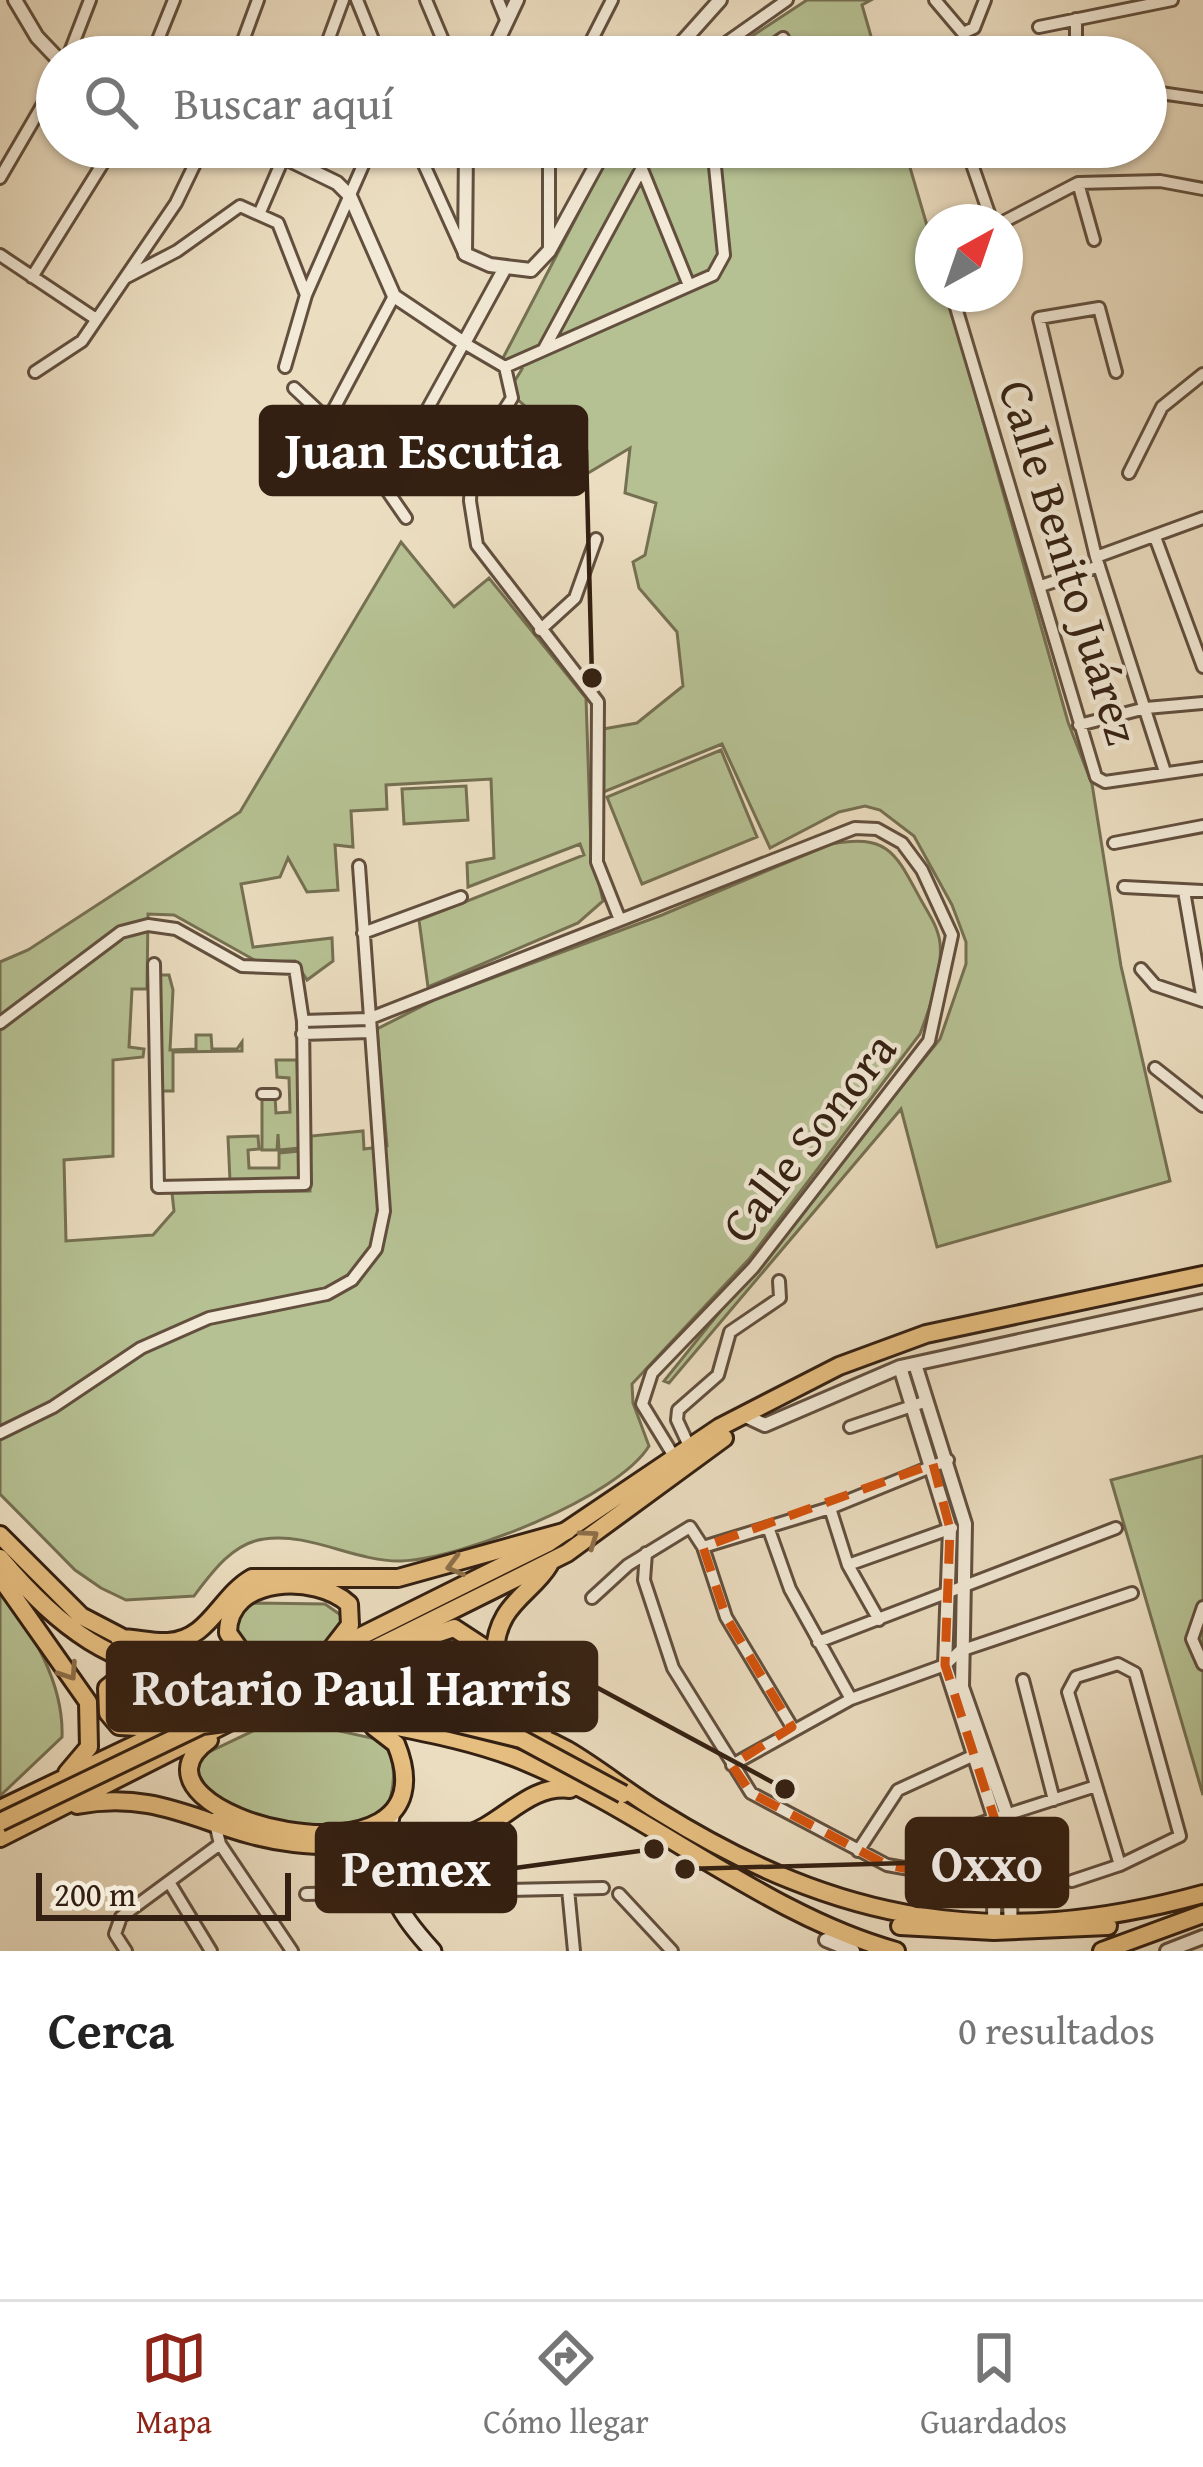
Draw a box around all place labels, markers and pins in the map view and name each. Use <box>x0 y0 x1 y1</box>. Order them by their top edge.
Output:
callout: Juan Escutia <box>261 407 586 494</box>
callout: Rotario Paul Harris <box>108 1643 596 1730</box>
callout: Oxxo <box>907 1819 1067 1906</box>
callout: Pemex <box>317 1824 515 1911</box>

